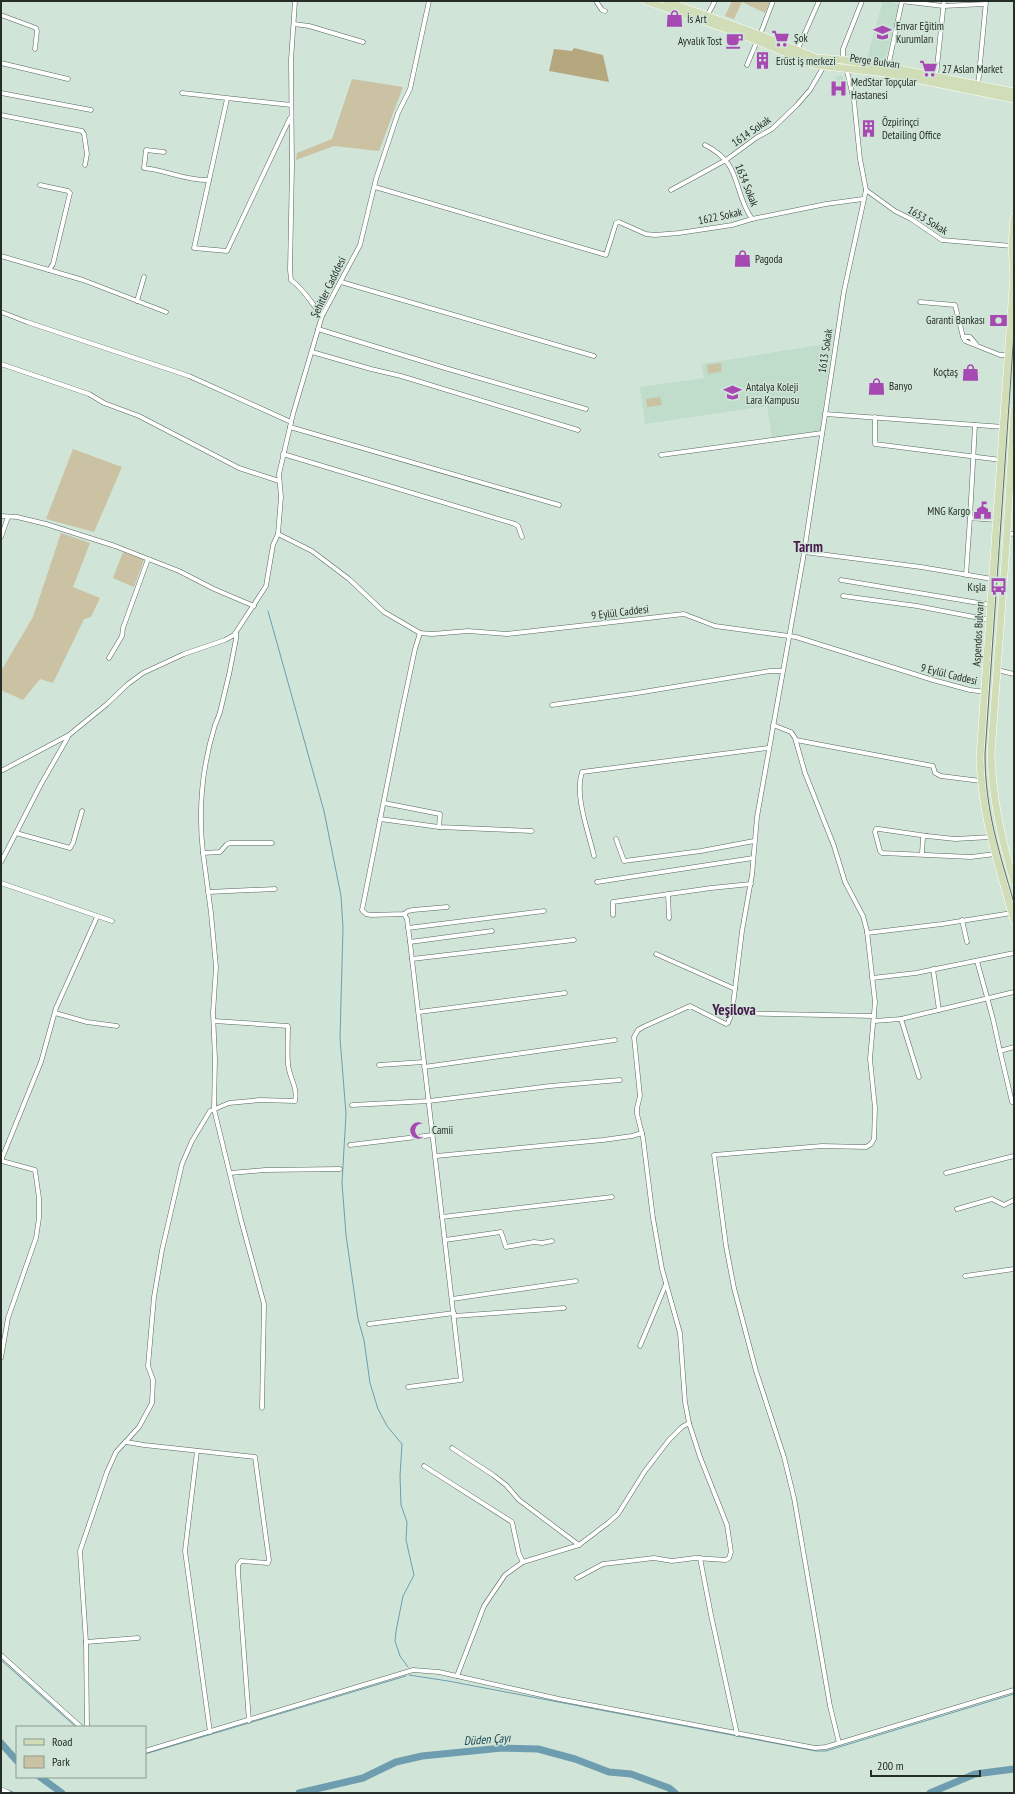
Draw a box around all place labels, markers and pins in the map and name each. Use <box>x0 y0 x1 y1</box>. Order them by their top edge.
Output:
shop icon: İs Art <box>664 9 684 29</box>
place label: İs Art <box>687 12 707 26</box>
place label: Envar Eğitim Kurumları <box>896 19 944 46</box>
school or university icon: Envar Eğitim Kurumları <box>873 22 893 42</box>
supermarket icon: Şok <box>771 28 791 48</box>
cafe icon: Ayvalık Tost <box>725 31 745 51</box>
place label: Şok <box>794 31 808 45</box>
place label: Ayvalık Tost <box>678 34 722 48</box>
building icon: Erüst iş merkezi <box>753 51 773 71</box>
place label: Erüst iş merkezi <box>776 54 836 68</box>
supermarket icon: 27 Aslan Market <box>919 59 939 79</box>
place label: 27 Aslan Market <box>942 62 1003 76</box>
place label: MedStar Topçular Hastanesi <box>851 75 917 102</box>
hospital icon: MedStar Topçular Hastanesi <box>828 78 848 98</box>
place label: Özpirinçci Detailing Office <box>882 115 941 142</box>
building icon: Özpirinçci Detailing Office <box>859 118 879 138</box>
shop icon: Pagoda <box>732 249 752 269</box>
place label: Pagoda <box>755 252 783 266</box>
bank icon: Garanti Bankası <box>988 310 1008 330</box>
place label: Garanti Bankası <box>926 313 985 327</box>
shop icon: Koçtaş <box>961 362 981 382</box>
place label: Koçtaş <box>933 365 958 379</box>
shop icon: Banyo <box>866 376 886 396</box>
place label: Banyo <box>889 379 913 393</box>
place label: Antalya Koleji Lara Kampusu <box>746 380 800 407</box>
school or university icon: Antalya Koleji Lara Kampusu <box>723 383 743 403</box>
public building icon: MNG Kargo <box>973 501 993 521</box>
place label: MNG Kargo <box>927 504 970 518</box>
bus stop icon: Kışla <box>989 577 1009 597</box>
place label: Kışla <box>968 580 986 594</box>
mosque icon: Camii <box>409 1120 429 1140</box>
place label: Camii <box>432 1123 453 1137</box>

